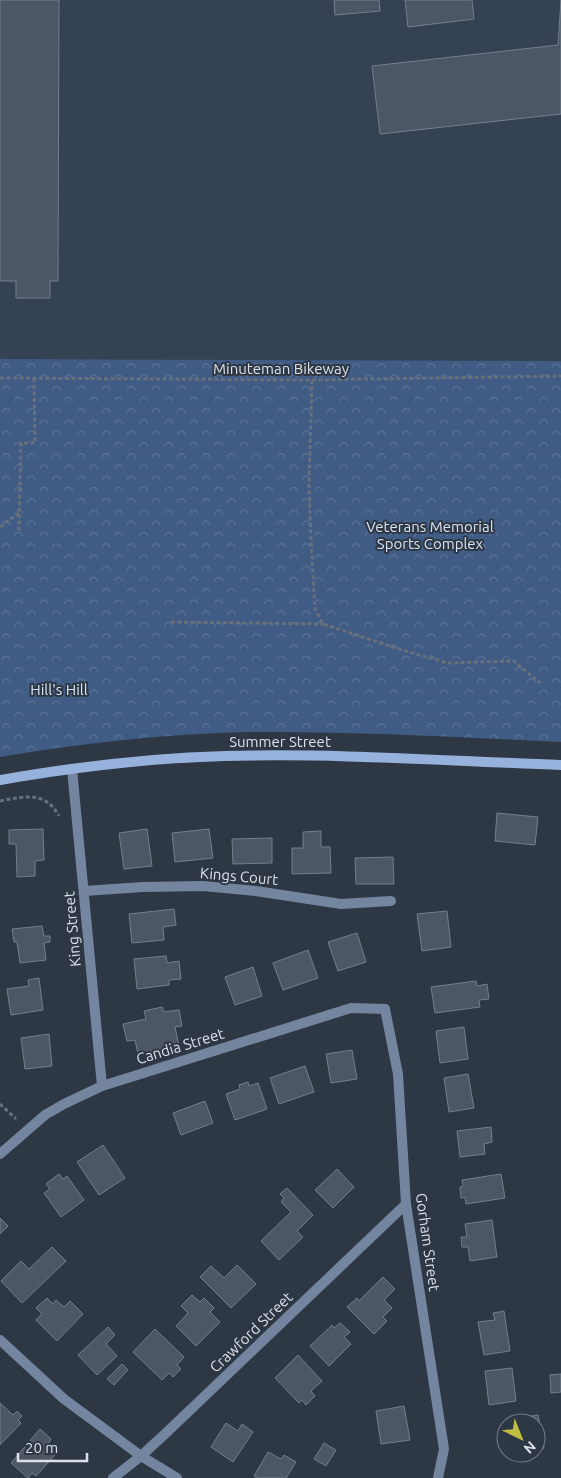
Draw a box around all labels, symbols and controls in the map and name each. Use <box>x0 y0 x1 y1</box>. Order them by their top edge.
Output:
street label: Minuteman Bikeway <box>213 360 349 377</box>
park label: Veterans Memorial Sports Complex <box>366 518 494 552</box>
park label: Hill's Hill <box>30 681 88 698</box>
street label: Summer Street <box>229 733 331 750</box>
street label: Kings Court <box>199 864 279 888</box>
street label: King Street <box>60 891 84 967</box>
street label: Candia Street <box>134 1025 226 1067</box>
street label: Gorham Street <box>413 1192 443 1292</box>
street label: Crawford Street <box>206 1288 296 1376</box>
north arrow <box>496 1413 546 1463</box>
scale bar <box>18 1430 86 1462</box>
text: N <box>521 1438 539 1457</box>
text: 20 m <box>25 1439 58 1456</box>

